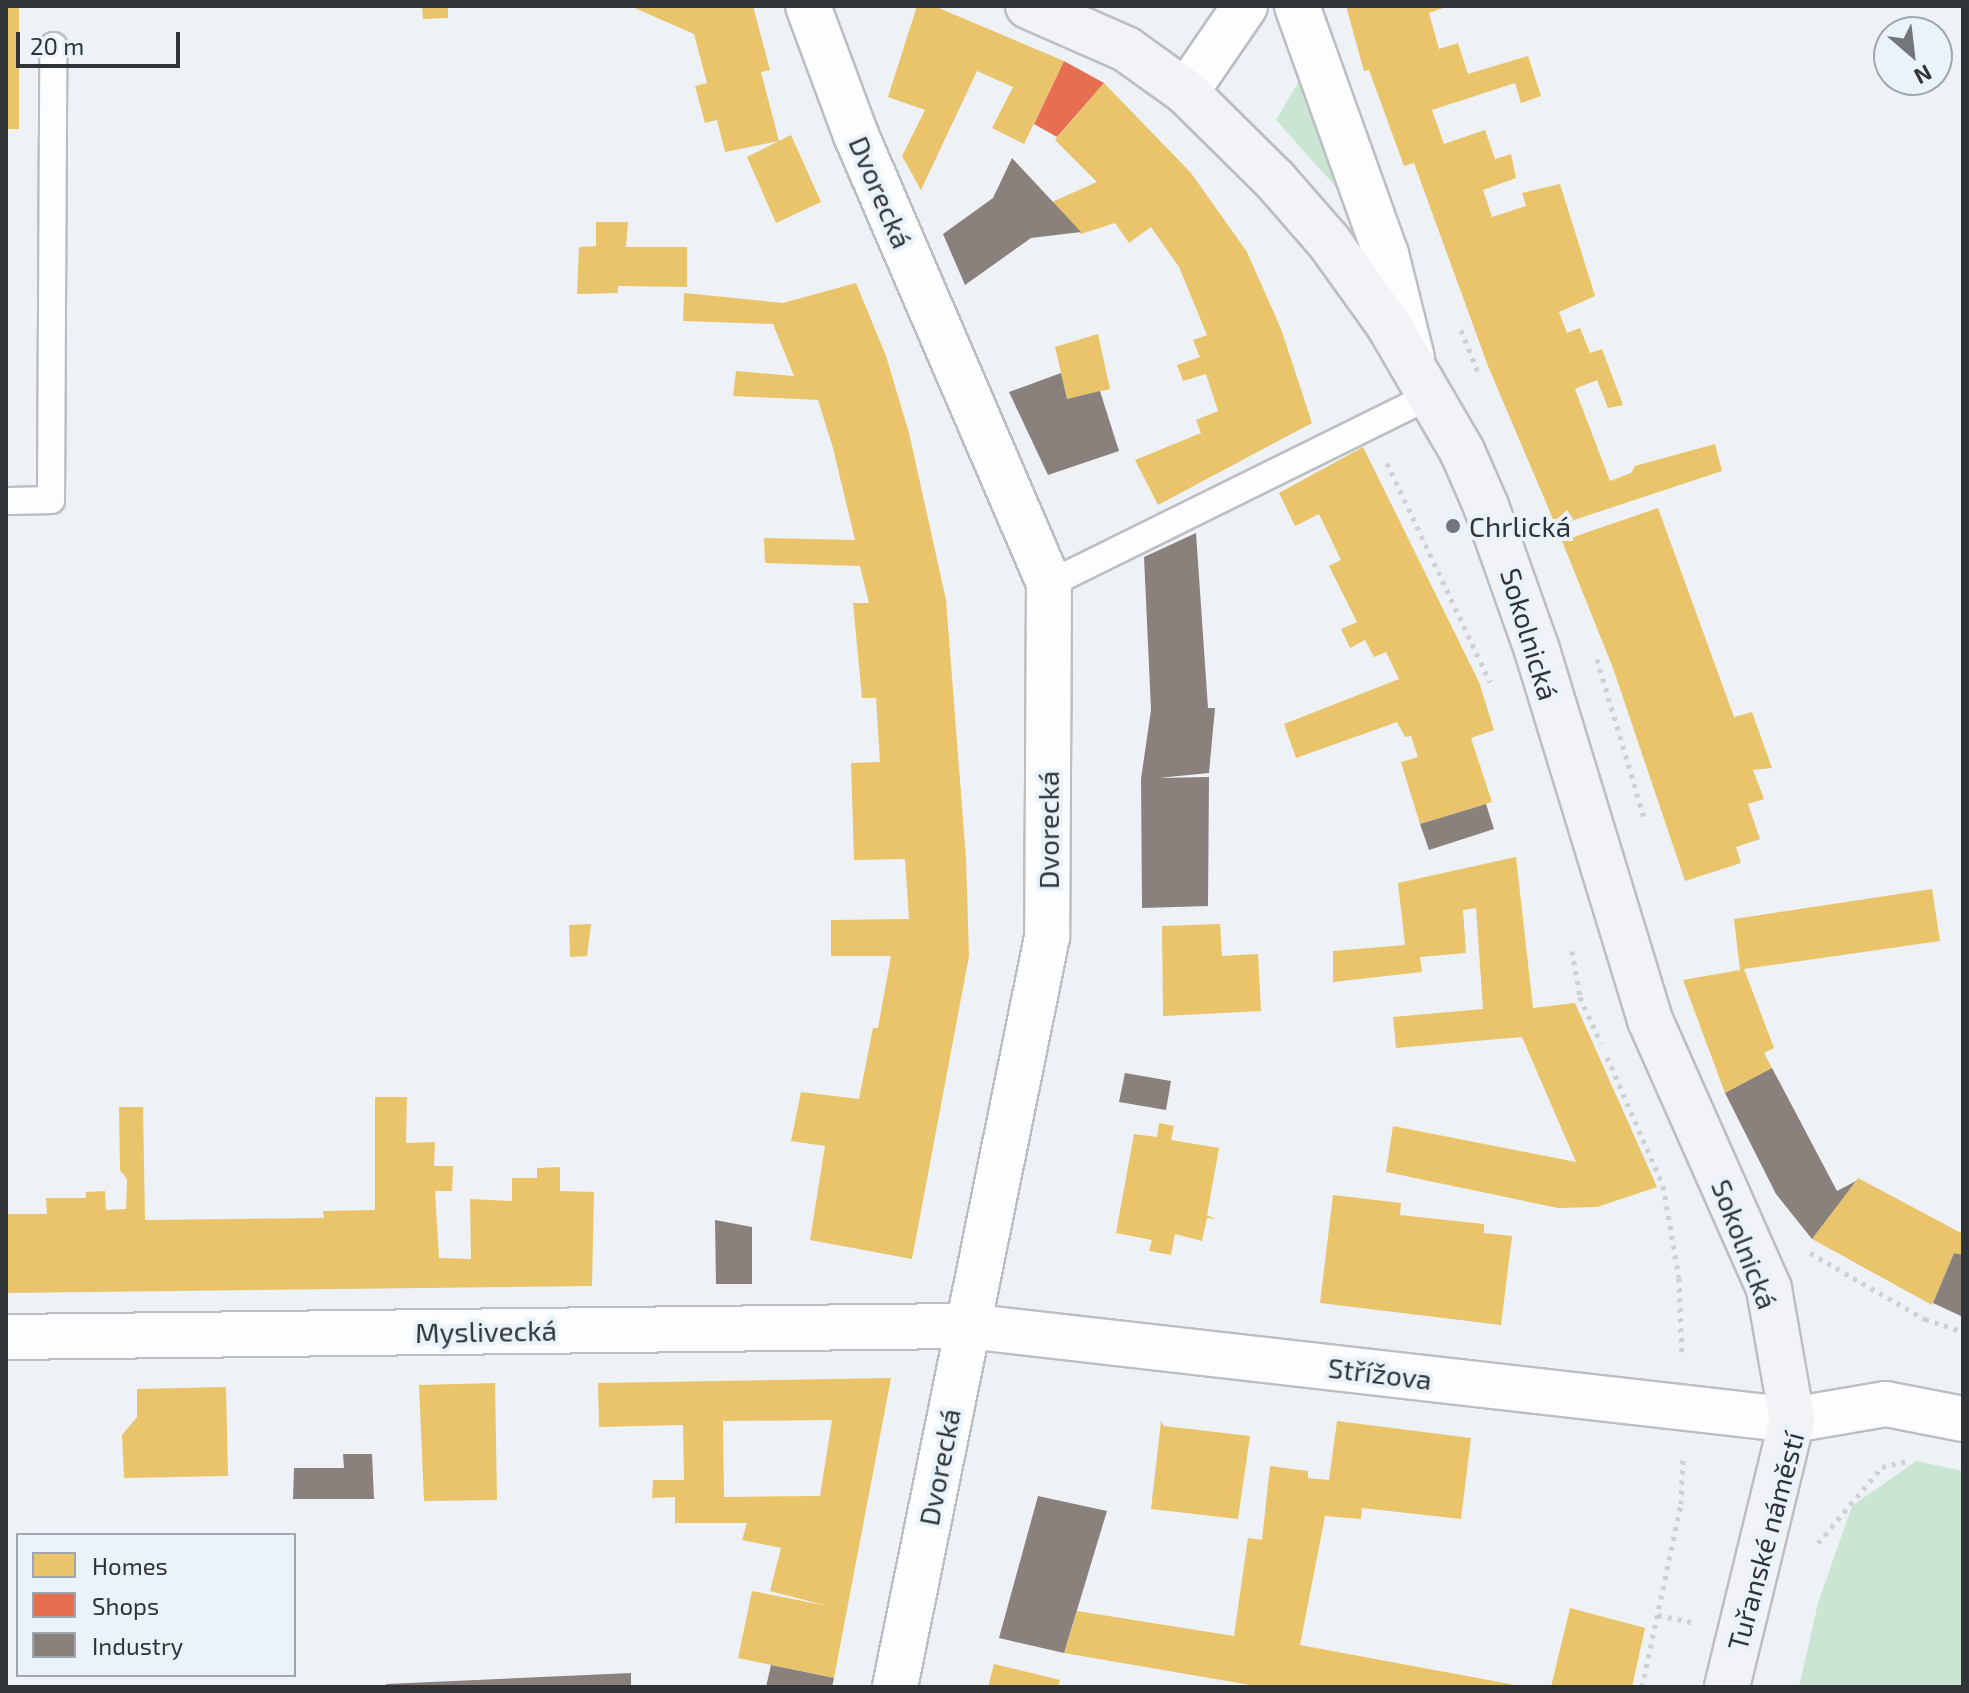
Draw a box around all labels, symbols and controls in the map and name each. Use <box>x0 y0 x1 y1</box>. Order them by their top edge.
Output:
scale bar <box>20 16 184 66</box>
north arrow <box>1873 16 1953 96</box>
text: 20 m <box>30 31 84 60</box>
text: N <box>1910 60 1936 91</box>
street label: Dvorecká <box>842 131 920 253</box>
place label: Chrlická <box>1469 509 1571 543</box>
marker: Chrlická <box>1444 517 1462 535</box>
street label: Sokolnická <box>1494 564 1566 704</box>
street label: Dvorecká <box>1031 771 1065 889</box>
street label: Sokolnická <box>1705 1174 1785 1314</box>
street label: Myslivecká <box>415 1313 557 1349</box>
street label: Střížova <box>1326 1350 1434 1396</box>
street label: Dvorecká <box>911 1406 967 1528</box>
street label: Tuřanské náměstí <box>1720 1428 1810 1654</box>
legend <box>16 1533 296 1677</box>
text: Homes <box>92 1551 168 1580</box>
text: Shops <box>92 1591 159 1620</box>
text: Industry <box>92 1631 183 1660</box>

